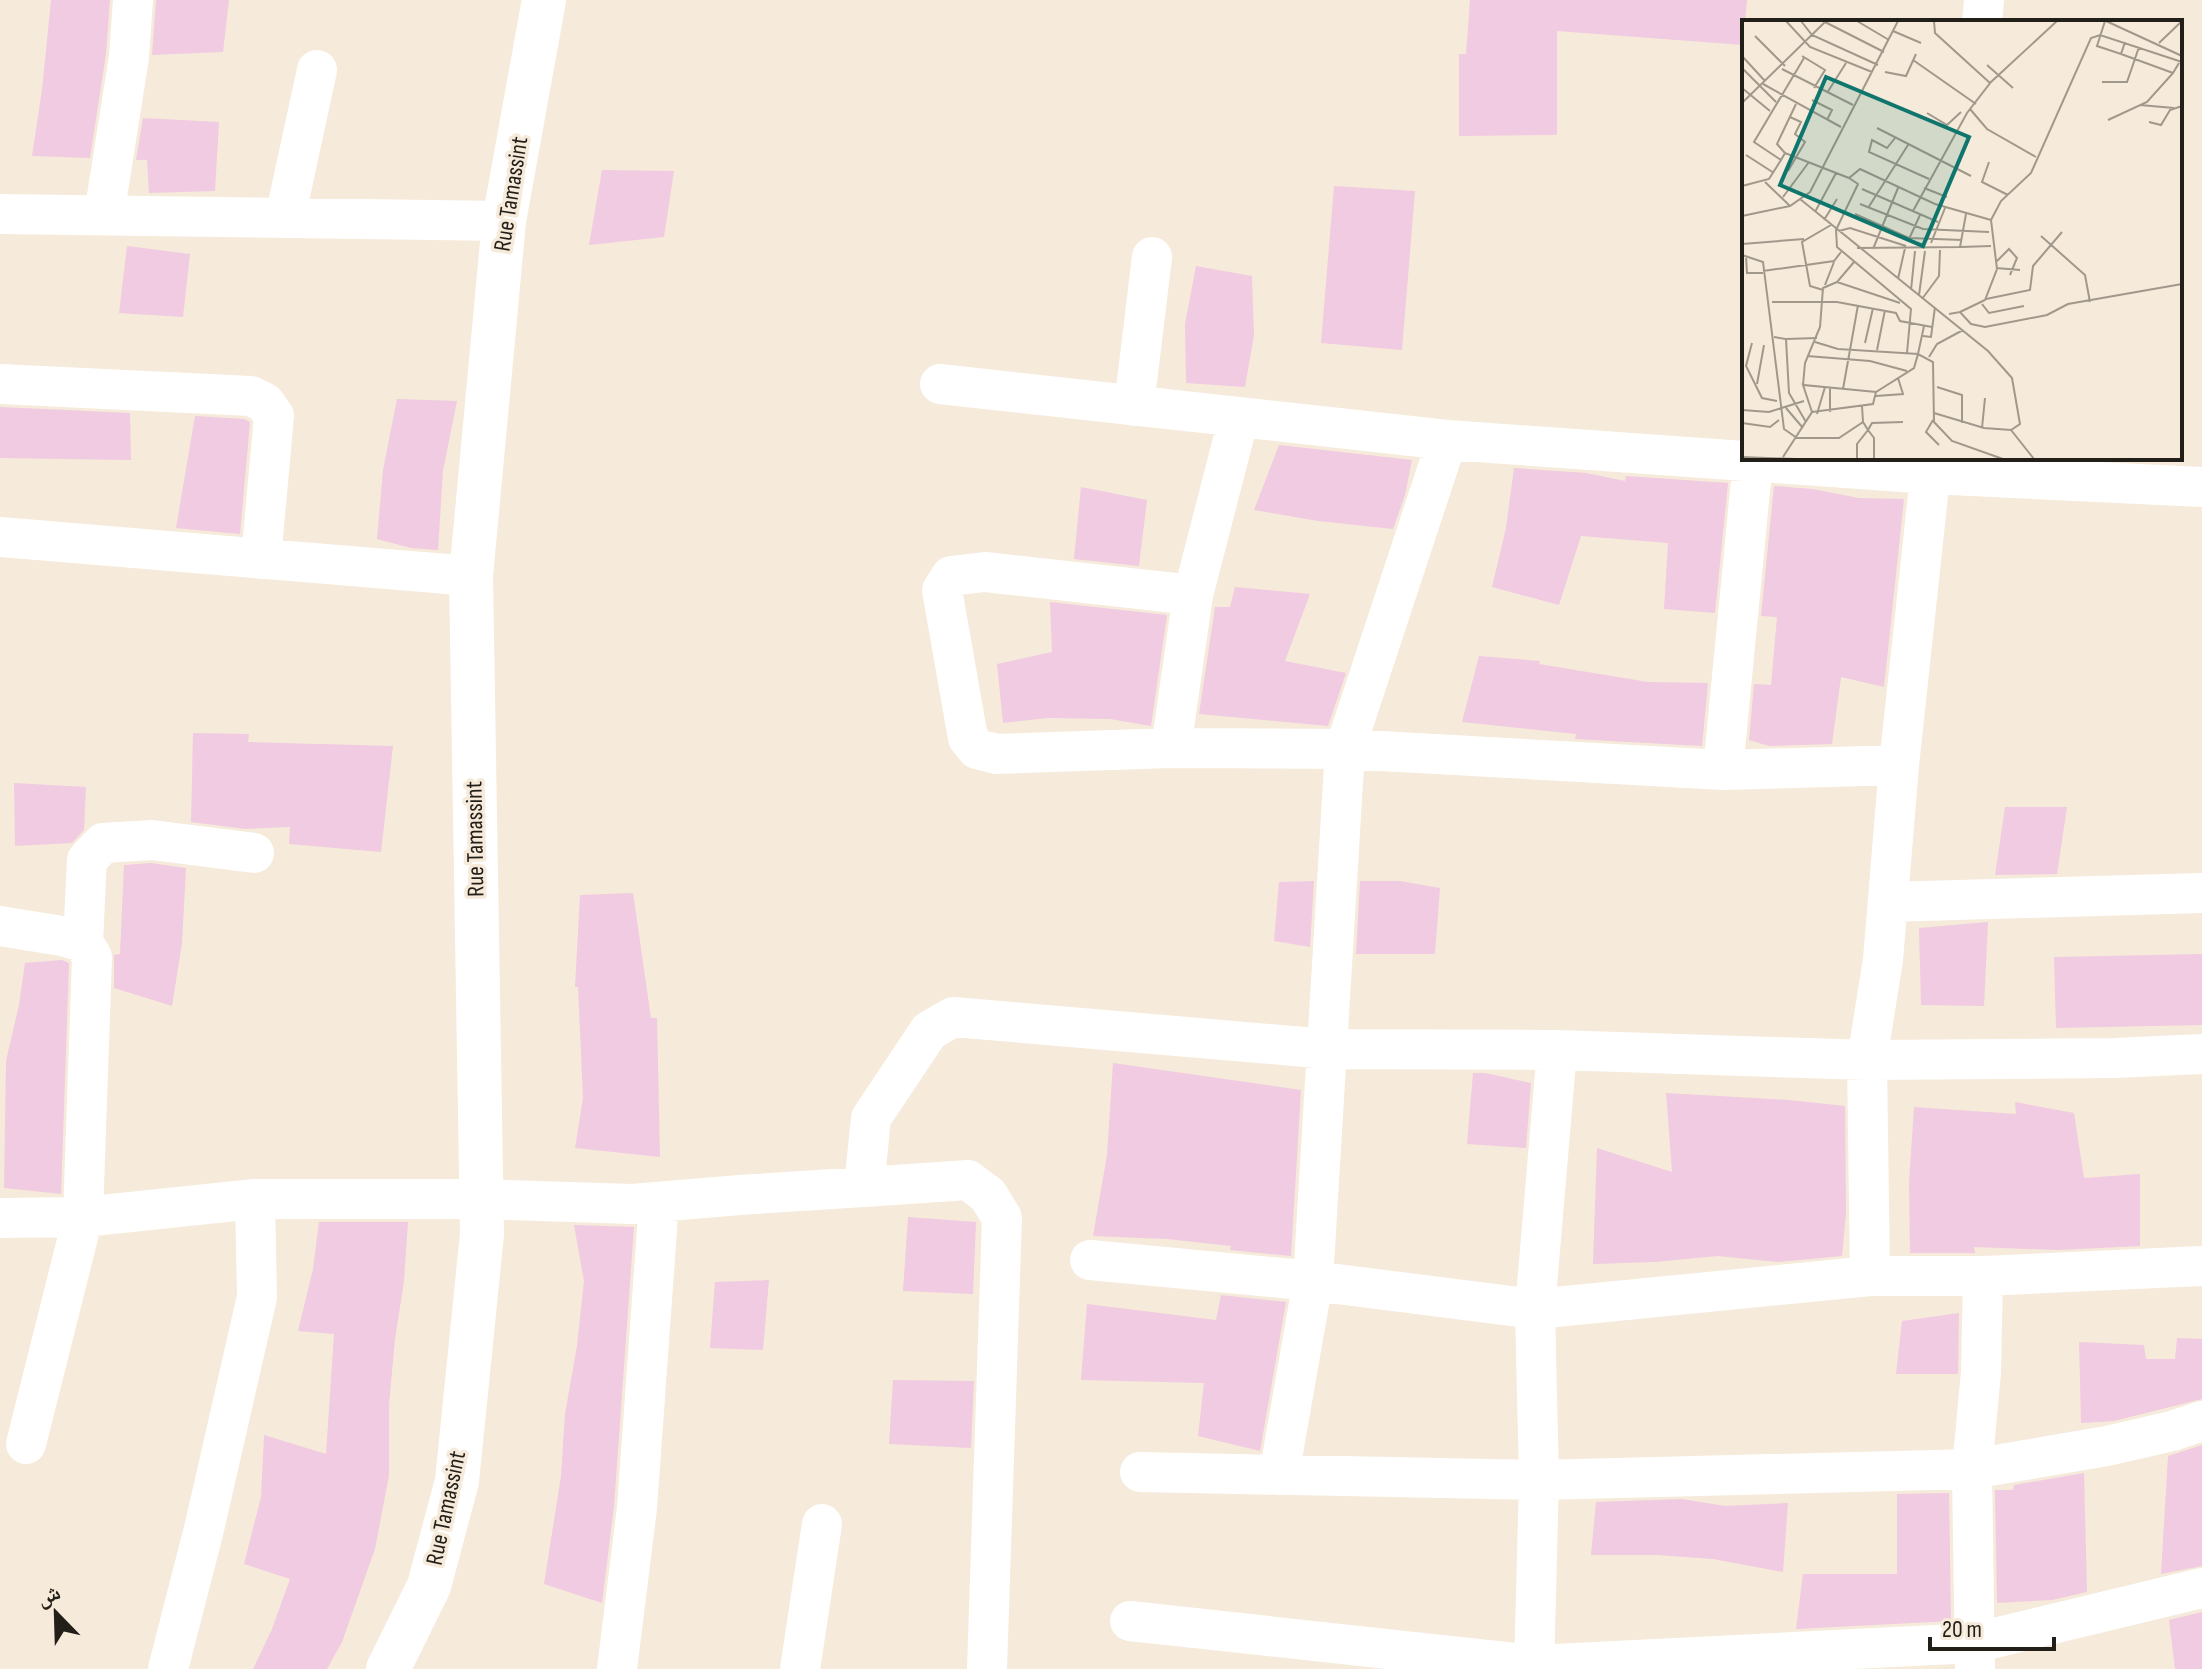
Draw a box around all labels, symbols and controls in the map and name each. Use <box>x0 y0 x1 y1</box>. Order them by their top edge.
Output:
inset map <box>1742 20 2182 460</box>
street label: Rue Tamassint <box>488 135 534 253</box>
street label: Rue Tamassint <box>459 781 491 897</box>
street label: Rue Tamassint <box>420 1448 472 1568</box>
north arrow <box>16 1573 96 1653</box>
text: ش <box>33 1579 65 1613</box>
scale bar <box>1930 1601 2054 1651</box>
text: 20 m <box>1942 1615 1982 1644</box>

